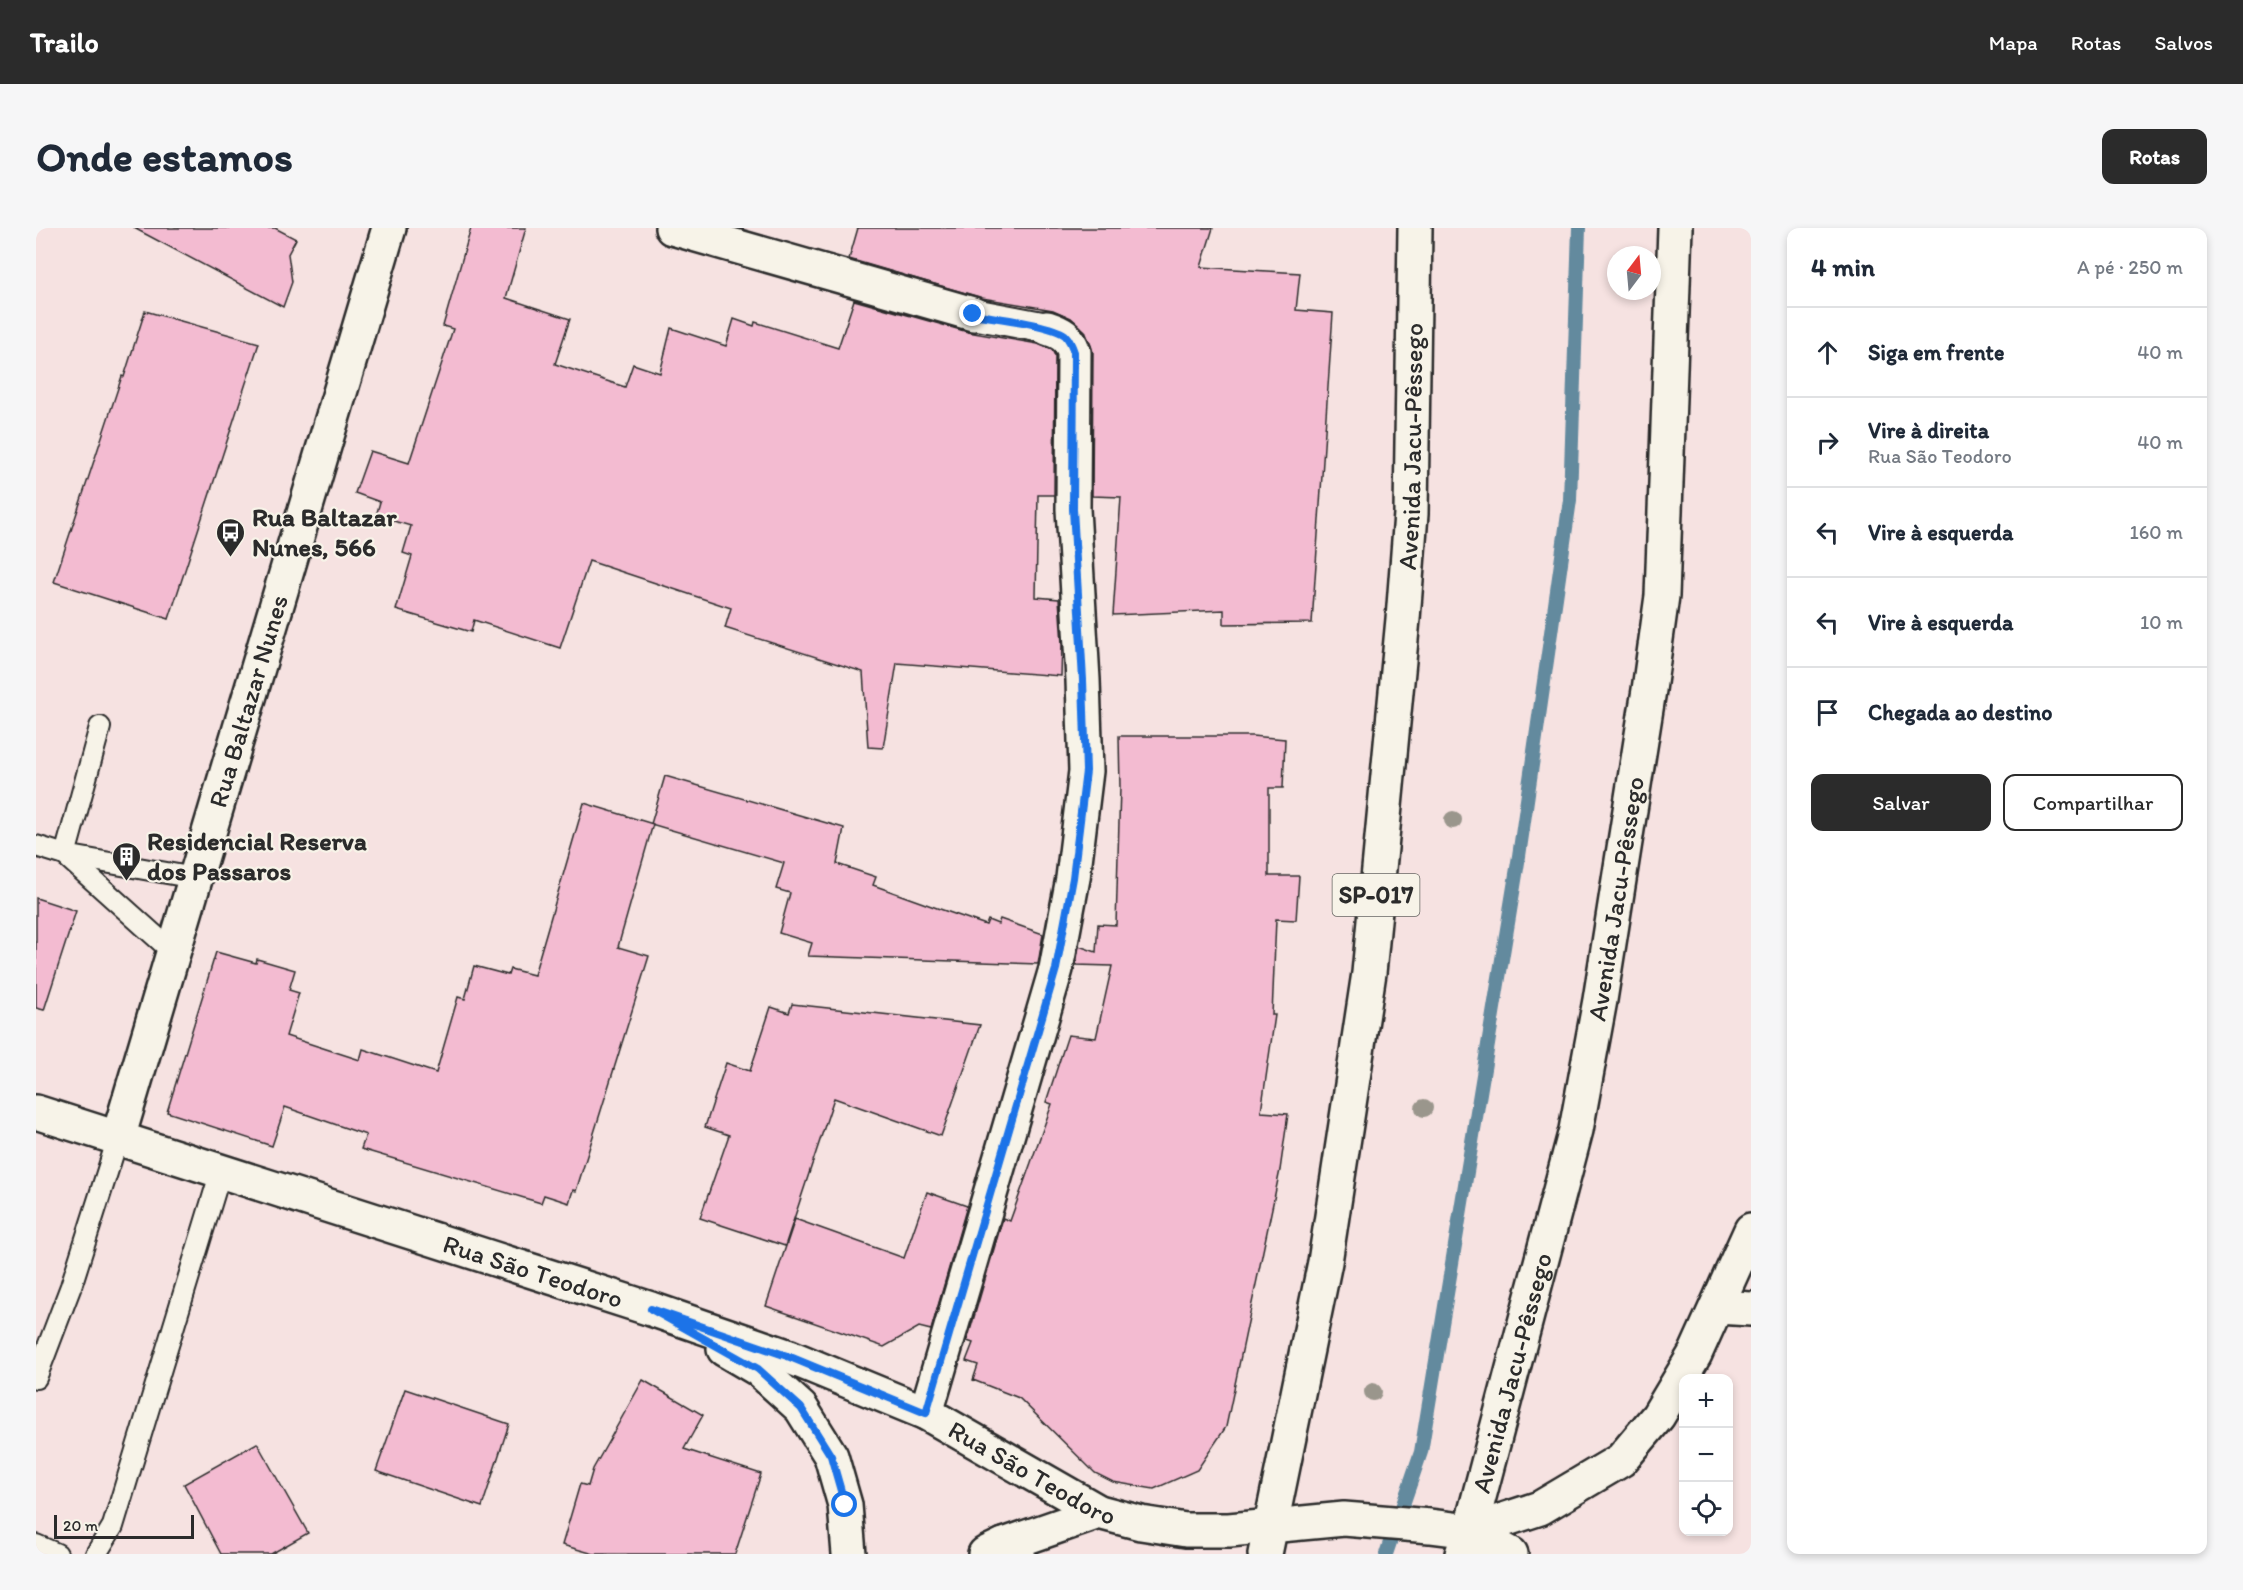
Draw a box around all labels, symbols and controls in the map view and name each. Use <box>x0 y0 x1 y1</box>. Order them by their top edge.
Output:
text: Trailo <box>30 25 99 59</box>
text: Mapa <box>1989 30 2038 55</box>
text: Rotas <box>2071 30 2121 55</box>
text: Salvos <box>2154 30 2213 55</box>
button: Rotas <box>2102 129 2207 184</box>
text: Onde estamos <box>36 131 293 182</box>
north arrow <box>1607 246 1661 300</box>
text: 4 min <box>1811 251 1875 283</box>
text: A pé · 250 m <box>2077 255 2183 279</box>
route end <box>959 300 985 326</box>
street label: Avenida Jacu-Pêssego <box>1391 323 1430 571</box>
icon: ahead <box>1811 336 1844 369</box>
text: Siga em frente <box>1868 339 2004 366</box>
text: 40 m <box>2137 340 2183 364</box>
text: Vire à direita <box>1868 417 1989 444</box>
icon: right <box>1811 426 1844 459</box>
text: 40 m <box>2137 430 2183 454</box>
text: Rua São Teodoro <box>1868 444 2012 468</box>
place label: Rua Baltazar Nunes, 566 <box>252 501 397 563</box>
bus stop icon: Rua Baltazar Nunes, 566 <box>215 516 247 558</box>
icon: left <box>1811 516 1844 549</box>
text: Vire à esquerda <box>1868 519 2013 546</box>
text: 160 m <box>2130 520 2183 544</box>
street label: Rua Baltazar Nunes <box>201 591 295 811</box>
icon: left <box>1811 606 1844 639</box>
text: Vire à esquerda <box>1868 609 2013 636</box>
text: 10 m <box>2140 610 2183 634</box>
icon: arrive <box>1811 696 1844 729</box>
text: Chegada ao destino <box>1868 699 2052 726</box>
street label: Avenida Jacu-Pêssego <box>1580 774 1651 1023</box>
button: Salvar <box>1811 774 1991 831</box>
button: Compartilhar <box>2003 774 2183 831</box>
place label: Residencial Reserva dos Passaros <box>147 825 367 887</box>
building icon: Residencial Reserva dos Passaros <box>110 840 142 882</box>
road number: SP-017 <box>1332 874 1420 916</box>
street label: Rua São Teodoro <box>439 1227 627 1315</box>
street label: Avenida Jacu-Pêssego <box>1465 1249 1559 1496</box>
map controls <box>1679 1374 1733 1536</box>
button: + <box>1679 1374 1733 1428</box>
street label: Rua São Teodoro <box>943 1413 1119 1532</box>
button: − <box>1679 1428 1733 1482</box>
button: locate <box>1679 1482 1733 1536</box>
route start <box>831 1491 857 1517</box>
scale bar <box>54 1512 194 1540</box>
text: 20 m <box>63 1516 98 1535</box>

